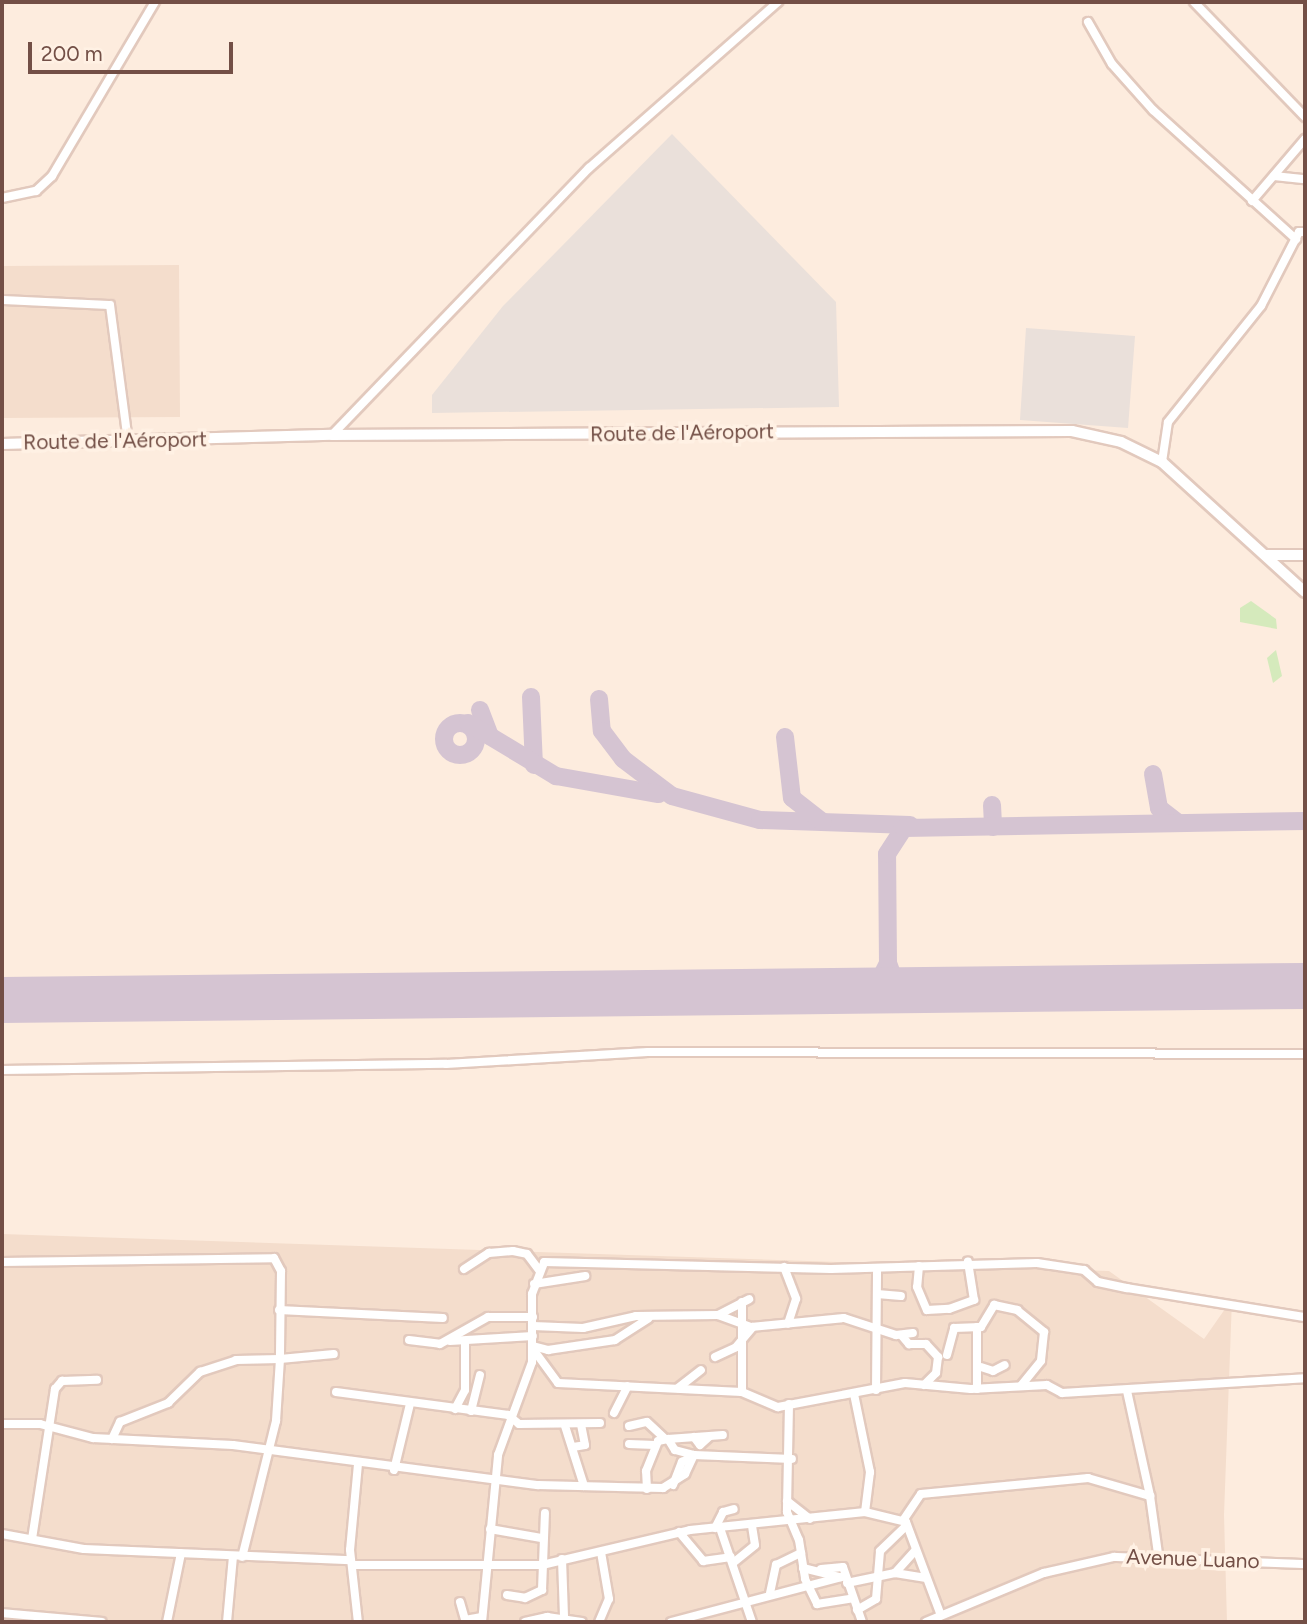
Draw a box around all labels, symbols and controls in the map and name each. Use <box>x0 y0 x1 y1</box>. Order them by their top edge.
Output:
scale bar <box>32 28 236 72</box>
text: 200 m <box>41 41 103 66</box>
street label: Route de l'Aéroport <box>590 419 774 447</box>
street label: Route de l'Aéroport <box>23 427 207 455</box>
street label: Avenue Luano <box>1126 1544 1260 1574</box>

